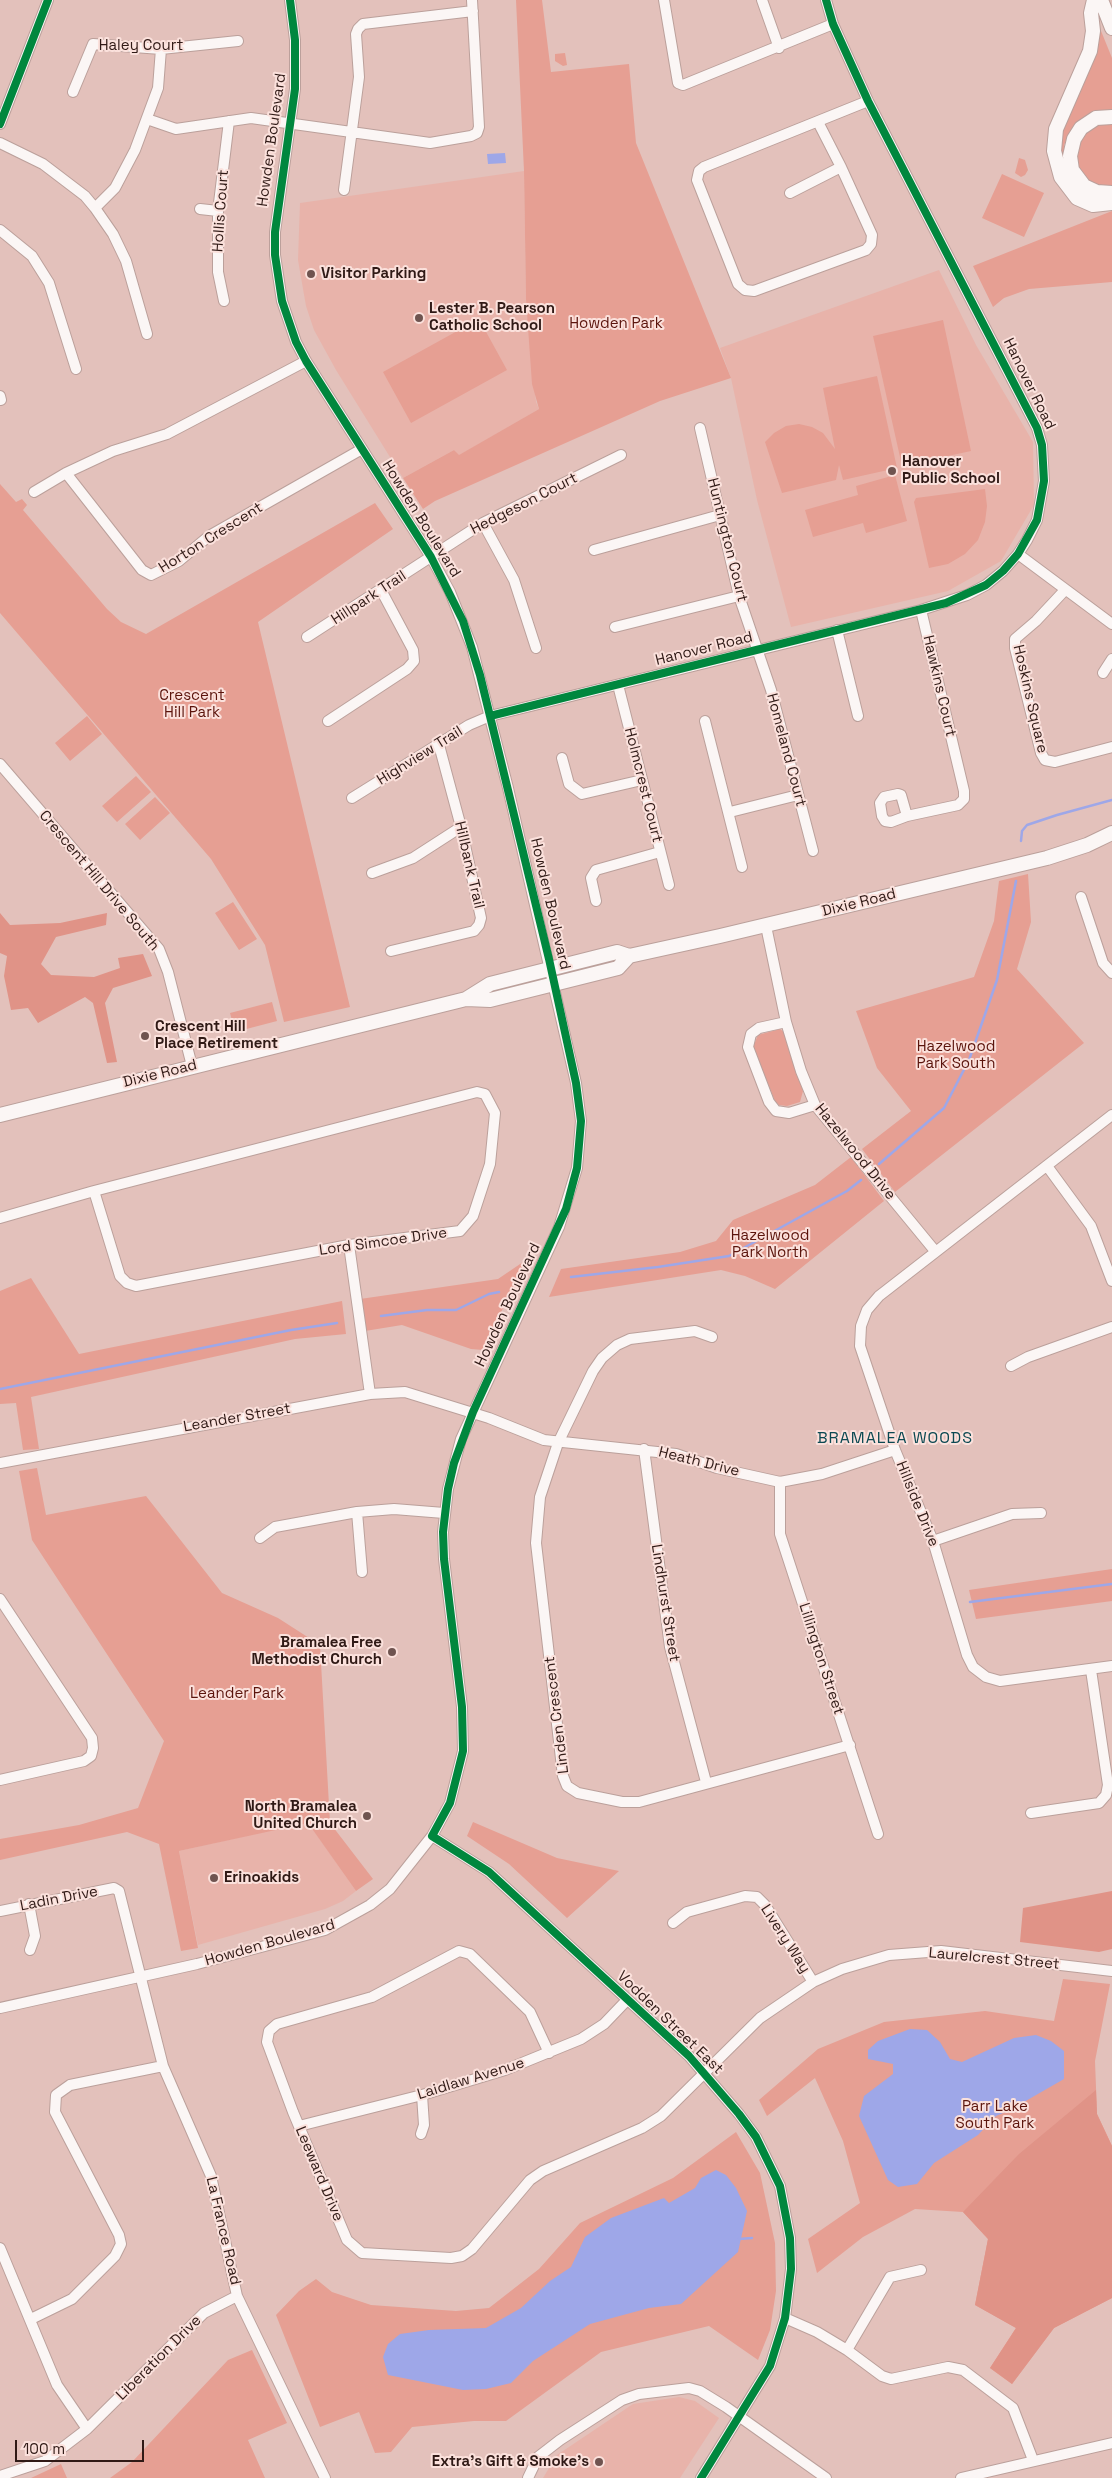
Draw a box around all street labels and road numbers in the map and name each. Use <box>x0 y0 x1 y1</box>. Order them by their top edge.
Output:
street label: Haley Court <box>99 37 183 55</box>
street label: Howden Boulevard <box>254 72 290 208</box>
street label: Hollis Court <box>209 169 233 253</box>
street label: Hanover Road <box>999 335 1059 433</box>
street label: Howden Boulevard <box>378 457 464 581</box>
street label: Hedgeson Court <box>467 469 581 539</box>
street label: Huntington Court <box>703 476 751 604</box>
street label: Horton Crescent <box>156 499 266 577</box>
street label: Hillpark Trail <box>328 567 410 629</box>
street label: Hanover Road <box>653 628 755 670</box>
street label: Hawkins Court <box>919 633 959 739</box>
street label: Hoskins Square <box>1009 643 1051 755</box>
street label: Homeland Court <box>762 691 810 809</box>
street label: Highview Trail <box>374 723 466 789</box>
street label: Holmcrest Court <box>620 726 666 844</box>
street label: Crescent Hill Drive South <box>35 807 163 955</box>
street label: Hillbank Trail <box>450 819 488 911</box>
street label: Howden Boulevard <box>526 836 574 972</box>
street label: Dixie Road <box>820 885 898 921</box>
street label: Dixie Road <box>121 1056 199 1092</box>
street label: Hazelwood Drive <box>811 1100 899 1204</box>
street label: Lord Simcoe Drive <box>318 1224 448 1260</box>
street label: Howden Boulevard <box>471 1240 545 1370</box>
street label: Leander Street <box>182 1400 292 1436</box>
street label: Heath Drive <box>657 1443 741 1481</box>
street label: Hillside Drive <box>892 1459 942 1549</box>
street label: Lindhurst Street <box>647 1543 683 1663</box>
street label: Lillington Street <box>794 1601 848 1717</box>
street label: Linden Crescent <box>541 1655 573 1775</box>
street label: Ladin Drive <box>19 1883 99 1915</box>
street label: Livery Way <box>756 1901 814 1977</box>
street label: Howden Boulevard <box>203 1916 337 1970</box>
street label: Laurelcrest Street <box>928 1944 1060 1974</box>
street label: Vodden Street East <box>613 1968 727 2078</box>
street label: Laidlaw Avenue <box>415 2054 527 2104</box>
street label: Leeward Drive <box>291 2124 347 2224</box>
street label: La France Road <box>202 2175 244 2287</box>
street label: Liberation Drive <box>113 2312 205 2404</box>

